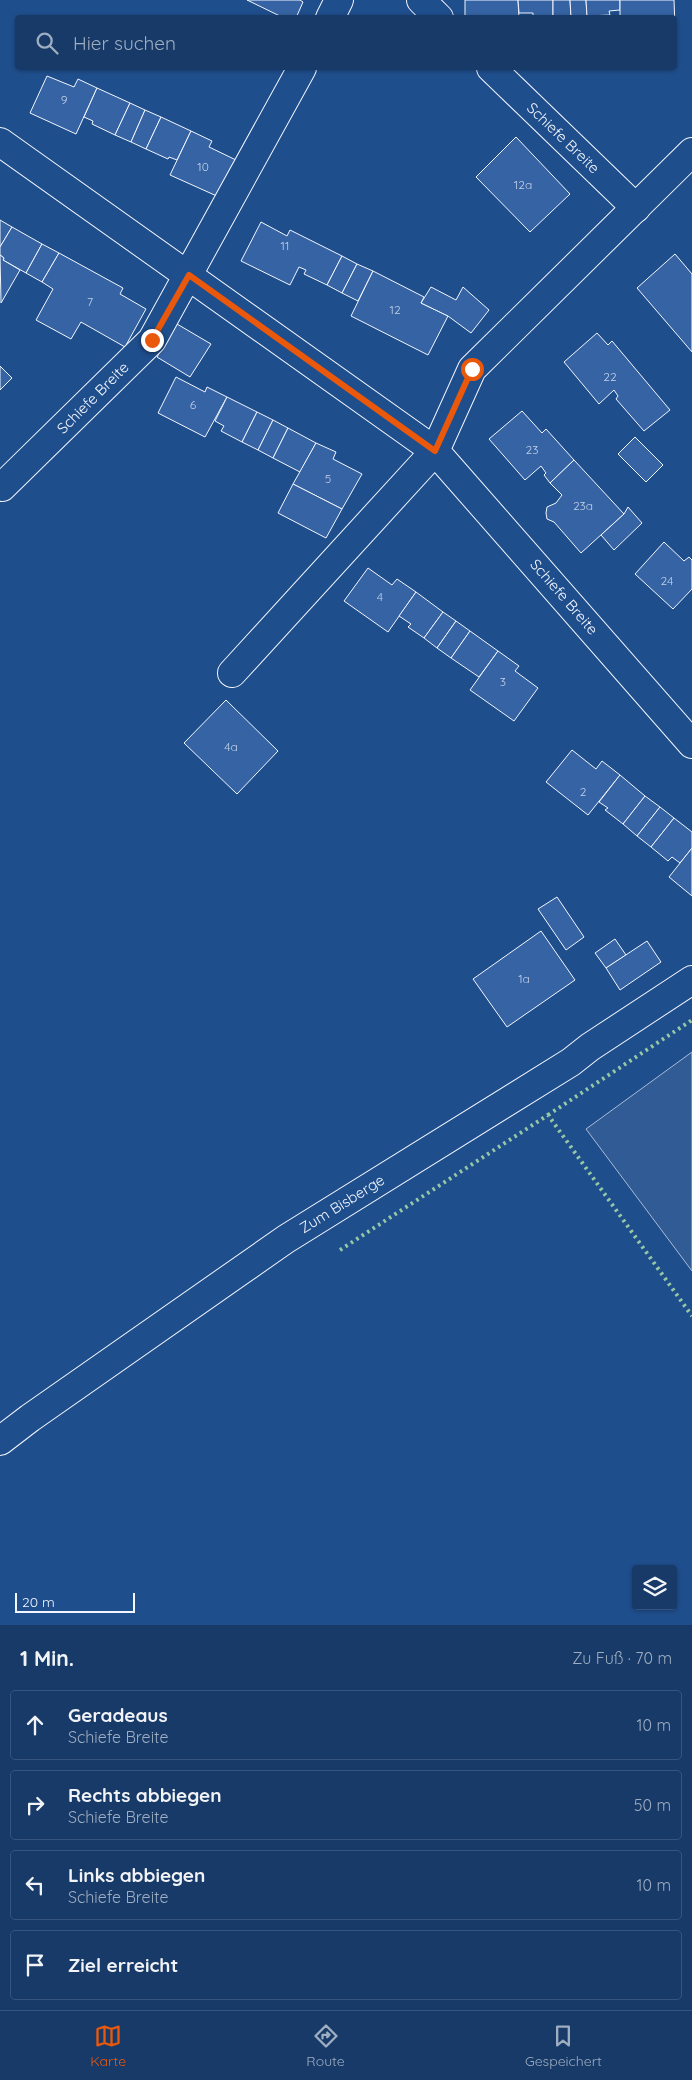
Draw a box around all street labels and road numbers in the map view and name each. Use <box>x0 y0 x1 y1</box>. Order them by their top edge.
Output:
street label: Schiefe Breite <box>523 98 604 177</box>
street label: Schiefe Breite <box>53 358 133 438</box>
street label: Schiefe Breite <box>526 555 602 638</box>
street label: Zum Bisberge <box>296 1170 388 1237</box>

